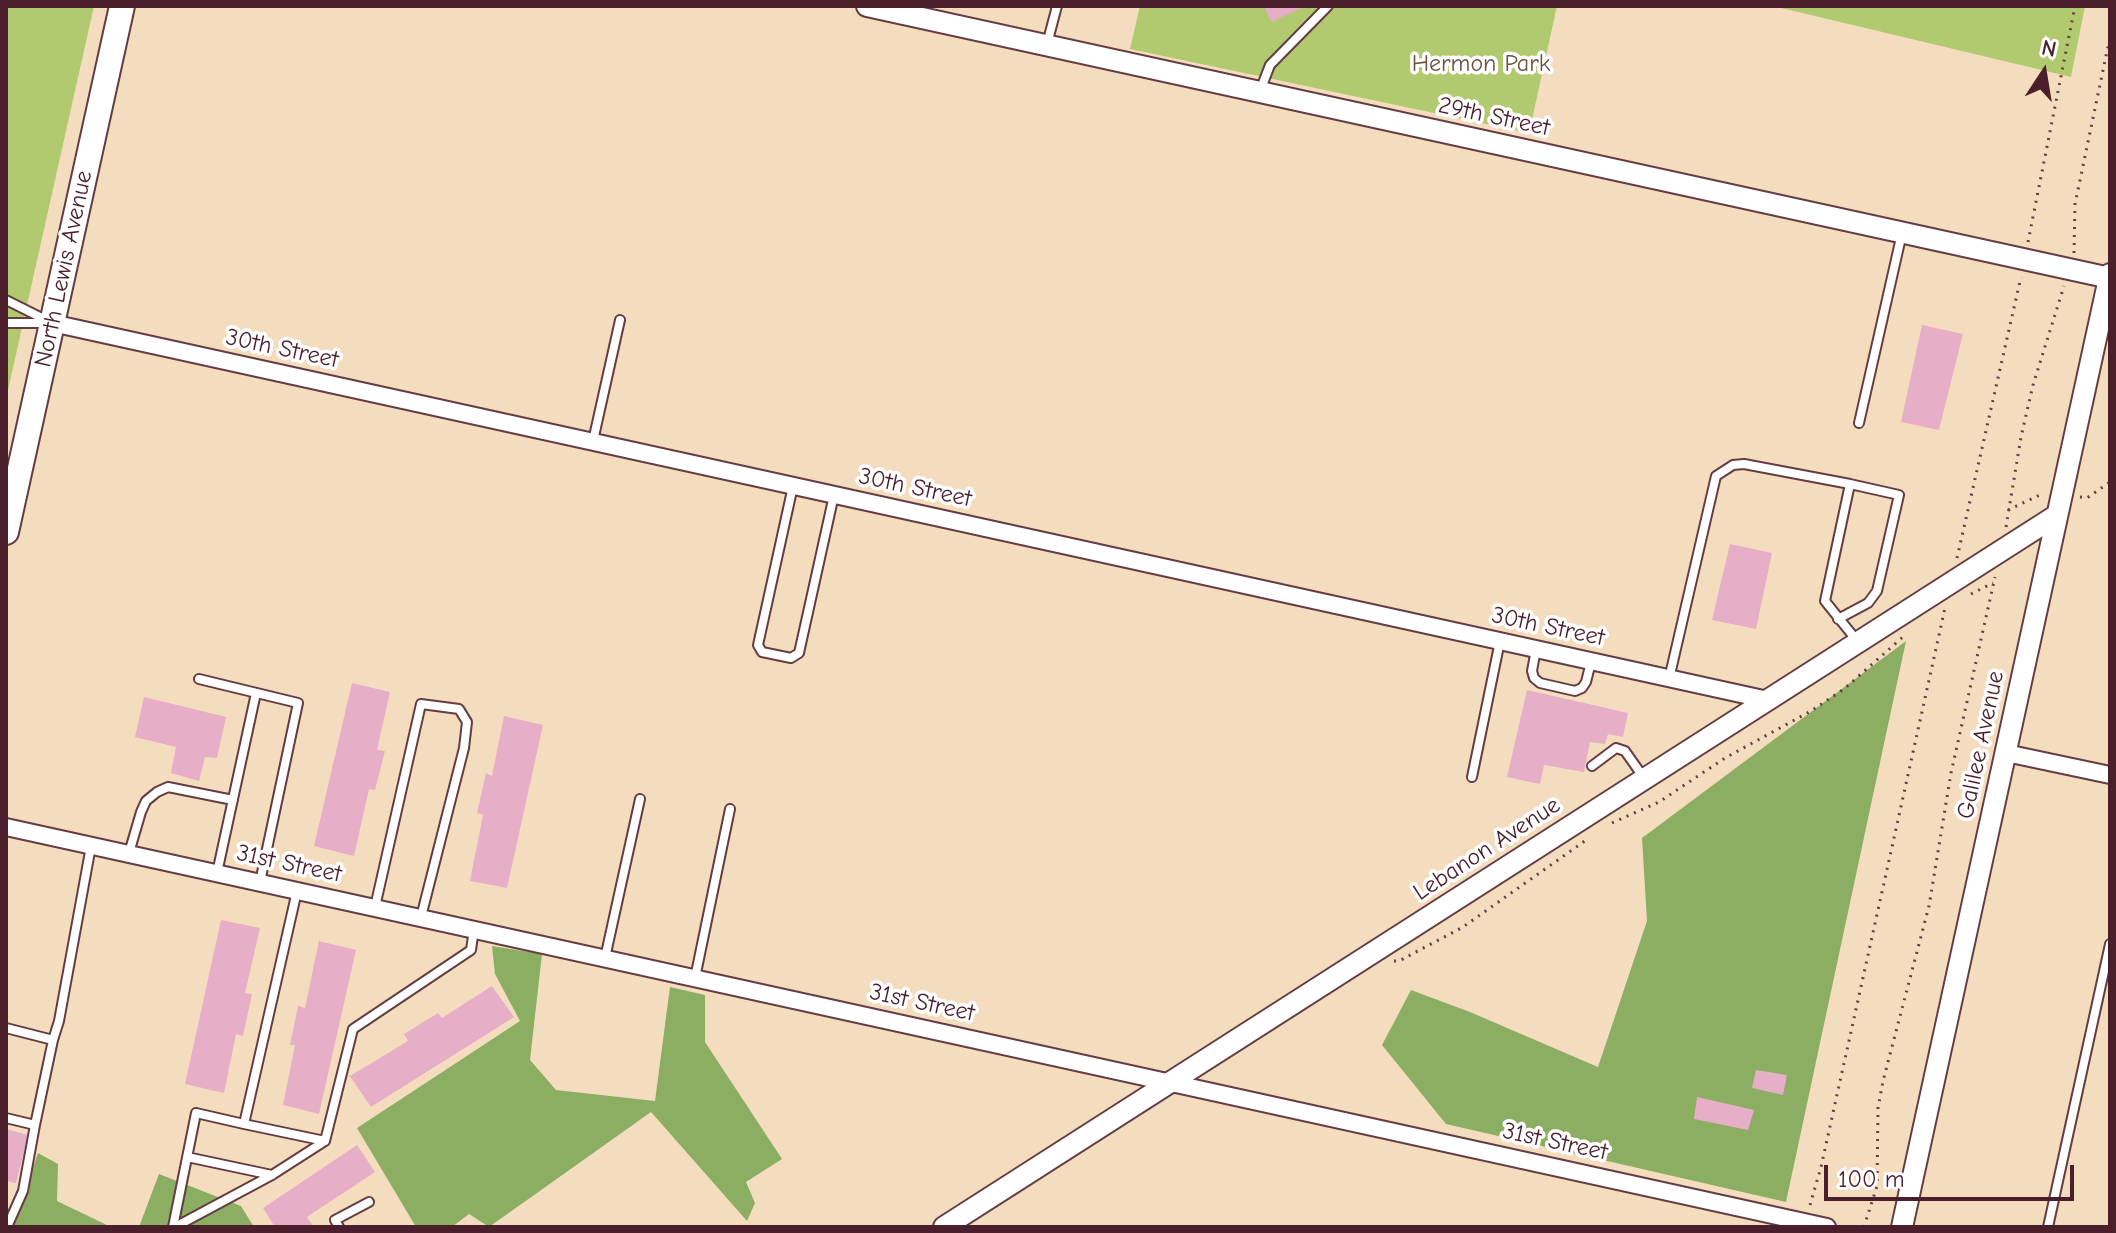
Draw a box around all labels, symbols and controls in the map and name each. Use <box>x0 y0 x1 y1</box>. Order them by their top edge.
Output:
north arrow <box>2004 32 2084 112</box>
text: N <box>2039 34 2059 63</box>
park label: Hermon Park <box>1412 50 1550 78</box>
street label: 29th Street <box>1436 91 1552 143</box>
street label: North Lewis Avenue <box>29 168 99 370</box>
street label: 30th Street <box>223 323 341 375</box>
street label: 30th Street <box>856 462 974 514</box>
street label: 30th Street <box>1489 601 1607 653</box>
street label: Galilee Avenue <box>1951 668 2011 822</box>
street label: Lebanon Avenue <box>1408 791 1566 907</box>
street label: 31st Street <box>234 839 344 889</box>
street label: 31st Street <box>867 978 977 1028</box>
street label: 31st Street <box>1500 1117 1610 1167</box>
scale bar <box>1828 1149 2078 1199</box>
text: 100 m <box>1838 1165 1905 1193</box>

